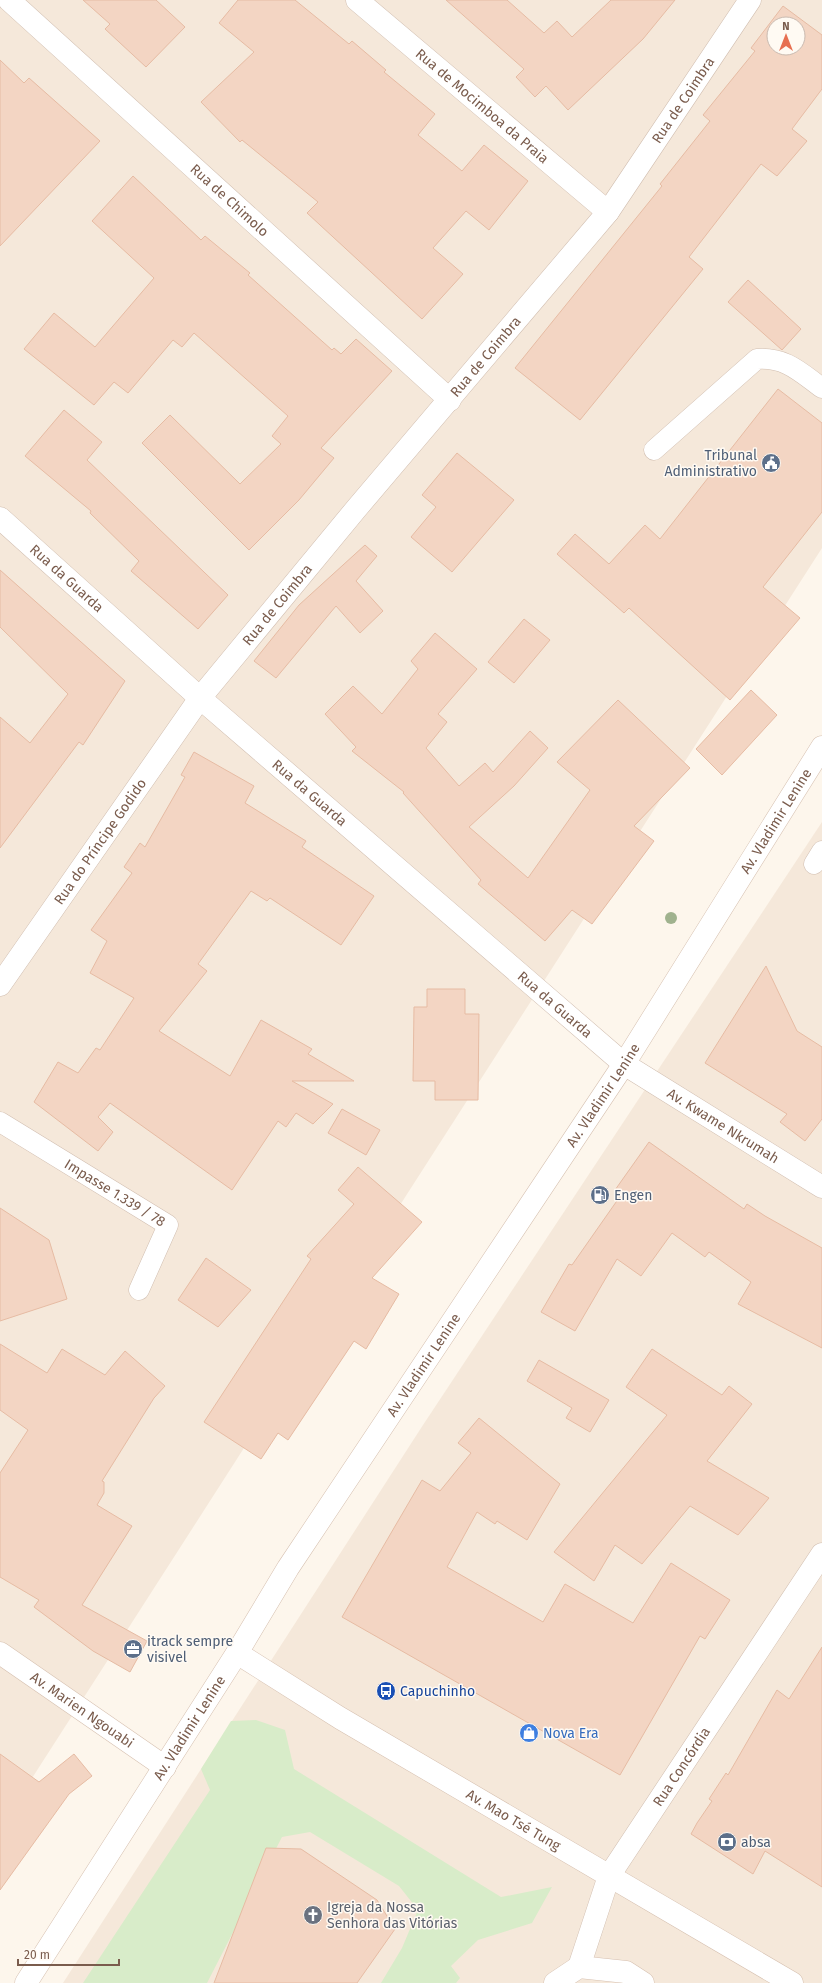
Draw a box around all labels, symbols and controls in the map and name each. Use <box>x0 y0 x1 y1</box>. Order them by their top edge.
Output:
north arrow <box>766 16 806 56</box>
text: N <box>782 20 790 33</box>
street label: Rua de Mocimboa da Praia <box>412 45 552 167</box>
street label: Rua de Coimbra <box>648 54 718 147</box>
street label: Rua de Chimolo <box>187 161 272 240</box>
street label: Rua de Coimbra <box>447 313 525 400</box>
place label: Tribunal Administrativo <box>664 447 757 480</box>
public building icon: Tribunal Administrativo <box>760 452 782 474</box>
street label: Rua da Guarda <box>26 541 107 616</box>
street label: Rua de Coimbra <box>239 561 316 649</box>
street label: Rua da Guarda <box>269 756 350 830</box>
street label: Av. Vladimir Lenine <box>737 766 815 877</box>
street label: Rua do Príncipe Godido <box>51 775 150 908</box>
street label: Rua da Guarda <box>514 968 596 1042</box>
street label: Av. Vladimir Lenine <box>563 1040 644 1150</box>
street label: Av. Kwame Nkrumah <box>664 1085 782 1167</box>
street label: Impasse 1.339 / 78 <box>61 1156 169 1231</box>
fuel station icon: Engen <box>589 1184 611 1206</box>
place label: Engen <box>614 1187 652 1204</box>
street label: Av. Vladimir Lenine <box>383 1310 464 1420</box>
place label: itrack sempre visivel <box>147 1633 233 1666</box>
office icon: itrack sempre visivel <box>122 1638 144 1660</box>
street label: Av. Marien Ngouabi <box>27 1669 137 1752</box>
street label: Av. Vladimir Lenine <box>150 1673 229 1783</box>
bus stop icon: Capuchinho <box>375 1680 397 1702</box>
place label: Capuchinho <box>400 1683 475 1700</box>
shop icon: Nova Era <box>518 1722 540 1744</box>
street label: Rua Concórdia <box>649 1724 714 1810</box>
place label: Nova Era <box>543 1725 599 1742</box>
street label: Av. Mao Tsé Tung <box>463 1786 564 1855</box>
bank icon: absa <box>716 1831 738 1853</box>
place label: absa <box>741 1834 771 1851</box>
place label: Igreja da Nossa Senhora das Vitórias <box>327 1899 458 1932</box>
church icon: Igreja da Nossa Senhora das Vitórias <box>302 1904 324 1926</box>
scale bar <box>18 1941 119 1967</box>
text: 20 m <box>24 1948 50 1962</box>

